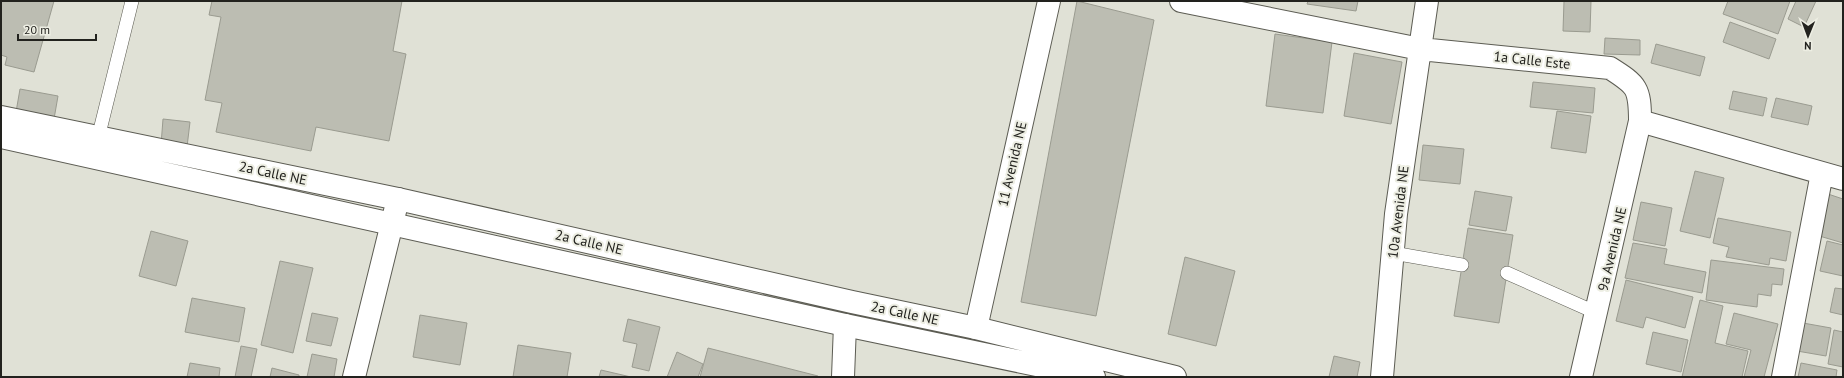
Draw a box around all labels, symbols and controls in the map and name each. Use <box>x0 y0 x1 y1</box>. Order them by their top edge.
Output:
scale bar <box>18 16 96 42</box>
north arrow <box>1788 16 1828 56</box>
text: 20 m <box>24 22 50 37</box>
text: N <box>1804 39 1812 53</box>
street label: 1a Calle Este <box>1493 47 1571 73</box>
street label: 11 Avenida NE <box>993 120 1031 208</box>
street label: 2a Calle NE <box>237 157 309 189</box>
street label: 10a Avenida NE <box>1383 165 1413 259</box>
street label: 9a Avenida NE <box>1594 205 1630 293</box>
street label: 2a Calle NE <box>553 225 625 259</box>
street label: 2a Calle NE <box>869 297 941 329</box>

